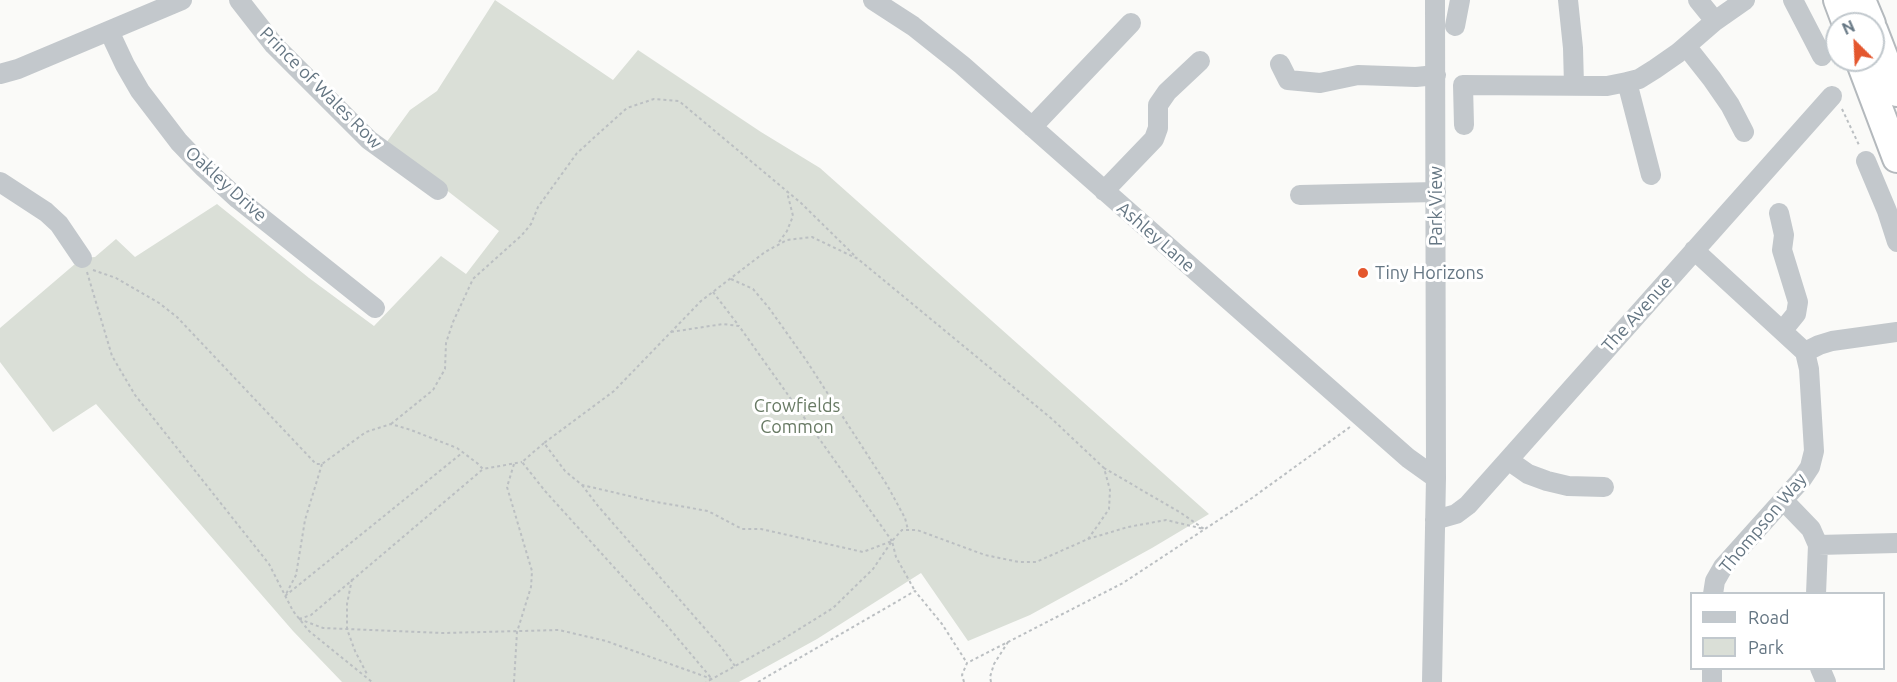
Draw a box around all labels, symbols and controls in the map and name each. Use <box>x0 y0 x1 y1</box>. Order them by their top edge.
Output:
north arrow <box>1825 12 1885 72</box>
text: N <box>1839 17 1858 38</box>
street label: Prince of Wales Row <box>255 22 387 154</box>
street label: Oakley Drive <box>181 142 271 226</box>
street label: Park View <box>1425 166 1447 246</box>
street label: Ashley Lane <box>1113 197 1199 277</box>
place label: Tiny Horizons <box>1375 262 1484 284</box>
marker: Tiny Horizons <box>1356 266 1370 280</box>
street label: The Avenue <box>1597 271 1677 357</box>
park label: Crowfields Common <box>754 395 840 438</box>
street label: Thompson Way <box>1715 469 1811 577</box>
legend <box>1690 592 1885 670</box>
text: Road <box>1748 607 1790 627</box>
text: Park <box>1748 637 1784 657</box>

